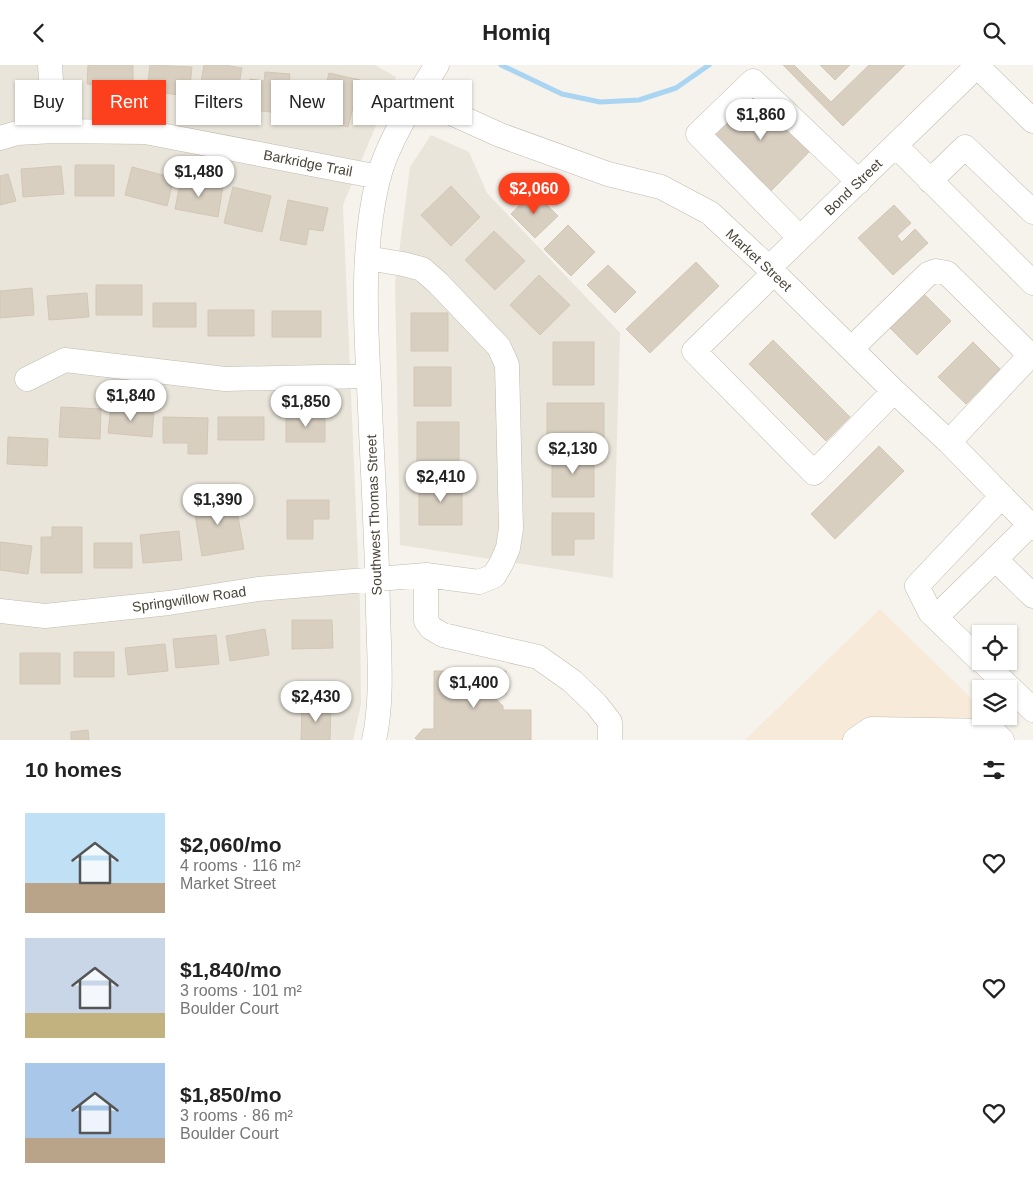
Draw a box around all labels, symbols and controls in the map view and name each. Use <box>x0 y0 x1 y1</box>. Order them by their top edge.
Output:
icon: back <box>25 19 53 47</box>
icon: search <box>980 19 1008 47</box>
text: Homiq <box>482 20 551 45</box>
chip: Buy <box>15 80 82 125</box>
chip: Rent <box>92 80 166 125</box>
chip: Filters <box>176 80 261 125</box>
chip: New <box>271 80 343 125</box>
chip: Apartment <box>353 80 472 125</box>
pin: $1,860 <box>720 99 802 141</box>
text: $1,860 <box>737 106 785 123</box>
street label: Barkridge Trail <box>262 147 354 179</box>
pin: $1,480 <box>158 155 240 198</box>
street label: Bond Street <box>821 155 885 218</box>
text: $1,480 <box>175 163 223 180</box>
pin: $2,060 <box>493 173 575 215</box>
text: $2,060 <box>510 180 558 197</box>
street label: Market Street <box>723 225 795 295</box>
pin: $1,840 <box>90 379 172 422</box>
pin: $1,850 <box>265 385 347 428</box>
text: $1,840 <box>107 387 155 404</box>
text: $1,850 <box>282 393 330 410</box>
pin: $2,130 <box>532 433 614 475</box>
street label: Southwest Thomas Street <box>363 434 385 596</box>
text: $2,130 <box>549 440 597 457</box>
pin: $2,410 <box>400 461 482 503</box>
text: $2,410 <box>417 468 465 485</box>
pin: $1,390 <box>177 483 259 526</box>
text: $1,390 <box>194 491 242 508</box>
street label: Springwillow Road <box>131 583 247 615</box>
map controls <box>972 625 1017 725</box>
button: locate <box>972 625 1017 670</box>
pin: $1,400 <box>433 667 515 709</box>
text: $1,400 <box>450 674 498 691</box>
button: layers <box>972 680 1017 725</box>
pin: $2,430 <box>275 681 357 723</box>
text: $2,430 <box>292 688 340 705</box>
icon: filters <box>980 756 1008 784</box>
text: 10 homes <box>25 758 122 781</box>
icon: home <box>65 833 125 893</box>
text: $2,060/mo <box>180 833 282 856</box>
icon: heart <box>980 849 1008 877</box>
text: 4 rooms · 116 m² <box>180 857 301 874</box>
text: Market Street <box>180 875 276 892</box>
icon: home <box>65 958 125 1018</box>
text: $1,840/mo <box>180 958 282 981</box>
icon: heart <box>980 974 1008 1002</box>
text: 3 rooms · 101 m² <box>180 982 302 999</box>
text: Boulder Court <box>180 1000 279 1017</box>
icon: home <box>65 1083 125 1143</box>
text: $1,850/mo <box>180 1083 282 1106</box>
icon: heart <box>980 1099 1008 1127</box>
text: 3 rooms · 86 m² <box>180 1107 293 1124</box>
text: Boulder Court <box>180 1125 279 1142</box>

